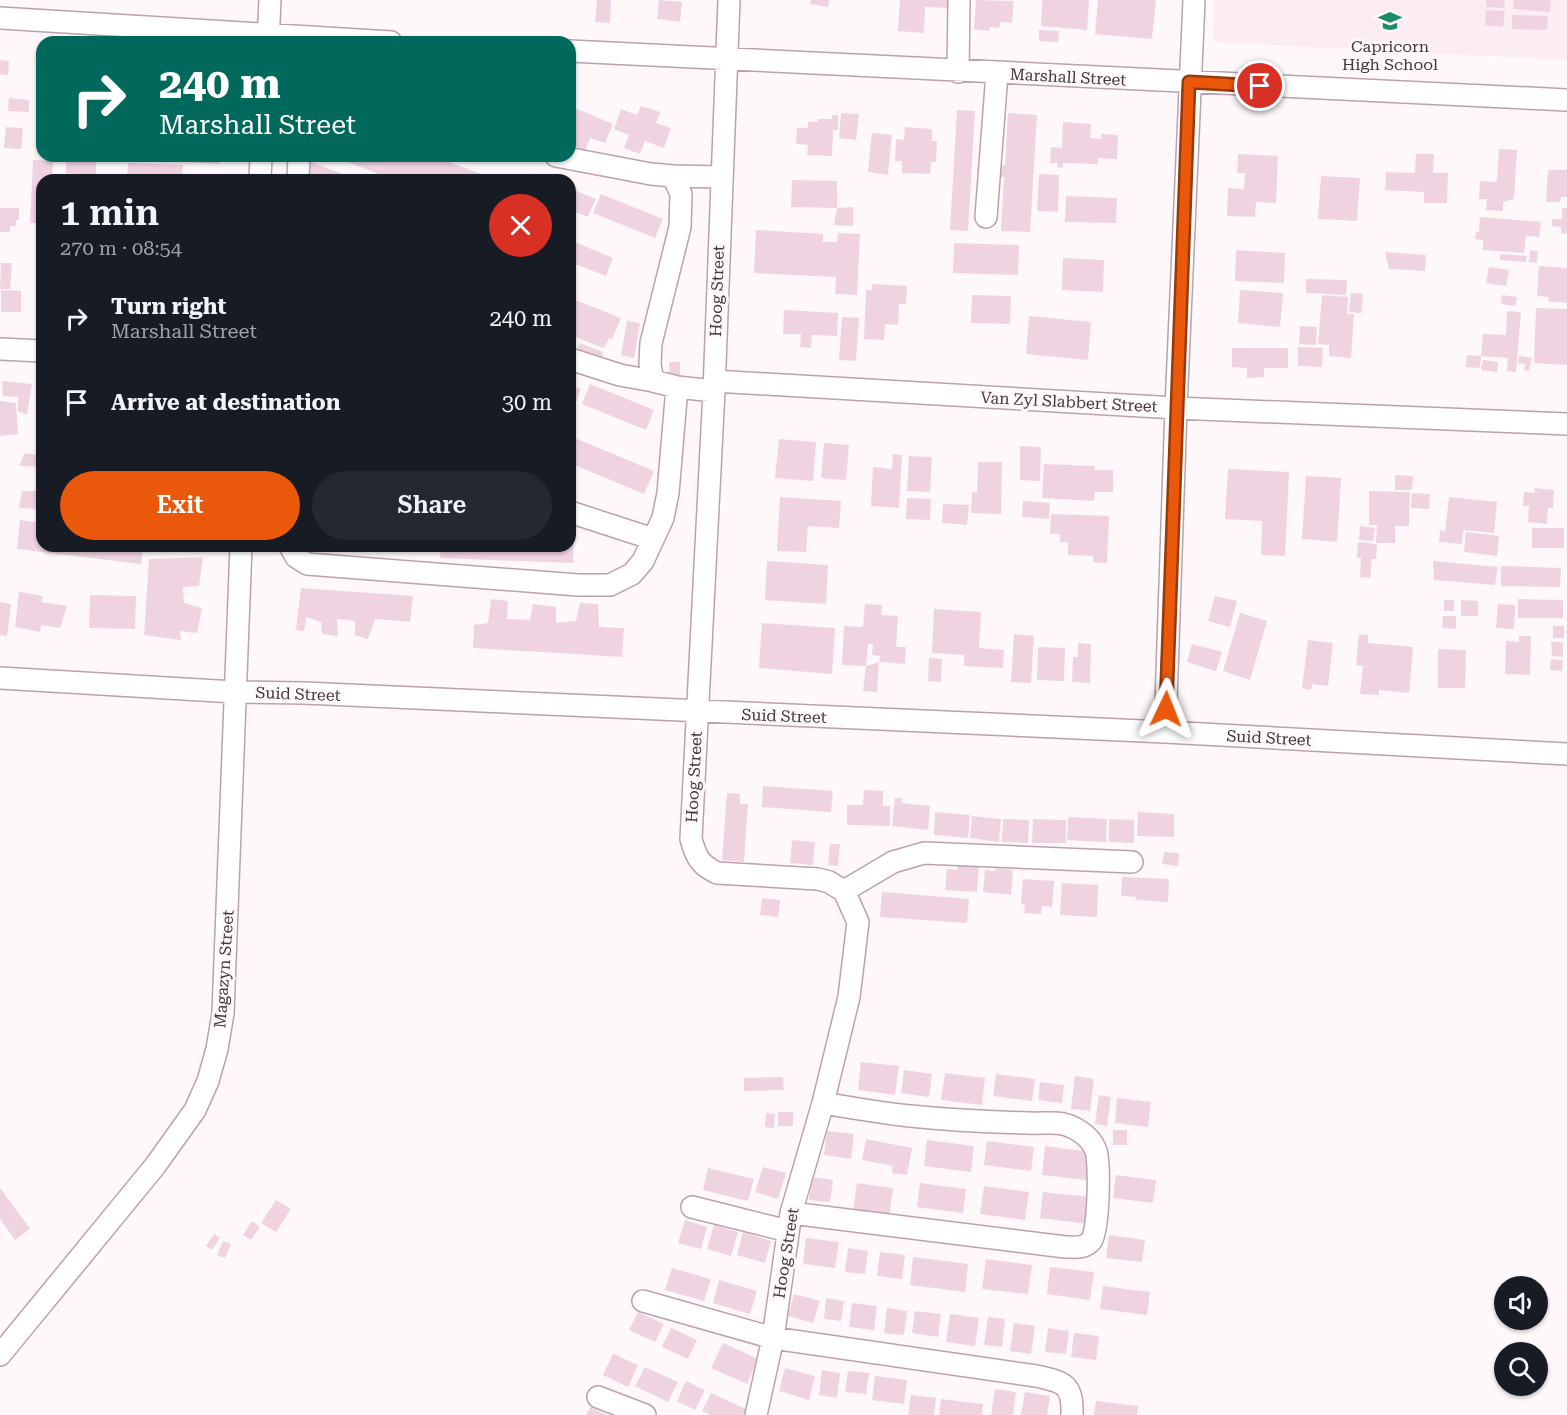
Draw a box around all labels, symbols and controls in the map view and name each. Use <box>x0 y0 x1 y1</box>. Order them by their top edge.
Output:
school or university icon: Capricorn High School <box>1377 8 1403 34</box>
place label: Capricorn High School <box>1342 37 1438 74</box>
text: 240 m <box>159 59 281 108</box>
icon: right <box>60 60 138 138</box>
pin <box>1234 60 1285 111</box>
street label: Marshall Street <box>1009 64 1127 90</box>
icon: arrive <box>1243 69 1276 102</box>
text: Marshall Street <box>159 109 356 141</box>
text: 1 min <box>60 192 159 234</box>
button: close <box>489 194 552 257</box>
text: 270 m · 08:54 <box>60 236 182 260</box>
street label: Hoog Street <box>706 245 728 337</box>
text: Turn right <box>111 294 226 319</box>
icon: right <box>60 302 93 335</box>
text: 240 m <box>489 306 552 331</box>
text: Marshall Street <box>111 319 257 343</box>
icon: arrive <box>60 386 93 419</box>
street label: Van Zyl Slabbert Street <box>980 388 1158 416</box>
text: Arrive at destination <box>111 390 340 415</box>
text: 30 m <box>502 390 552 415</box>
button: Exit <box>60 471 300 540</box>
button: Share <box>312 471 552 540</box>
position arrow <box>1134 677 1198 741</box>
street label: Suid Street <box>255 683 341 705</box>
street label: Suid Street <box>741 705 827 727</box>
street label: Suid Street <box>1226 726 1312 750</box>
street label: Hoog Street <box>682 731 706 823</box>
street label: Magazyn Street <box>210 909 238 1029</box>
street label: Hoog Street <box>769 1206 803 1300</box>
map controls <box>1494 1276 1548 1396</box>
button: sound <box>1494 1276 1548 1330</box>
button: search <box>1494 1342 1548 1396</box>

